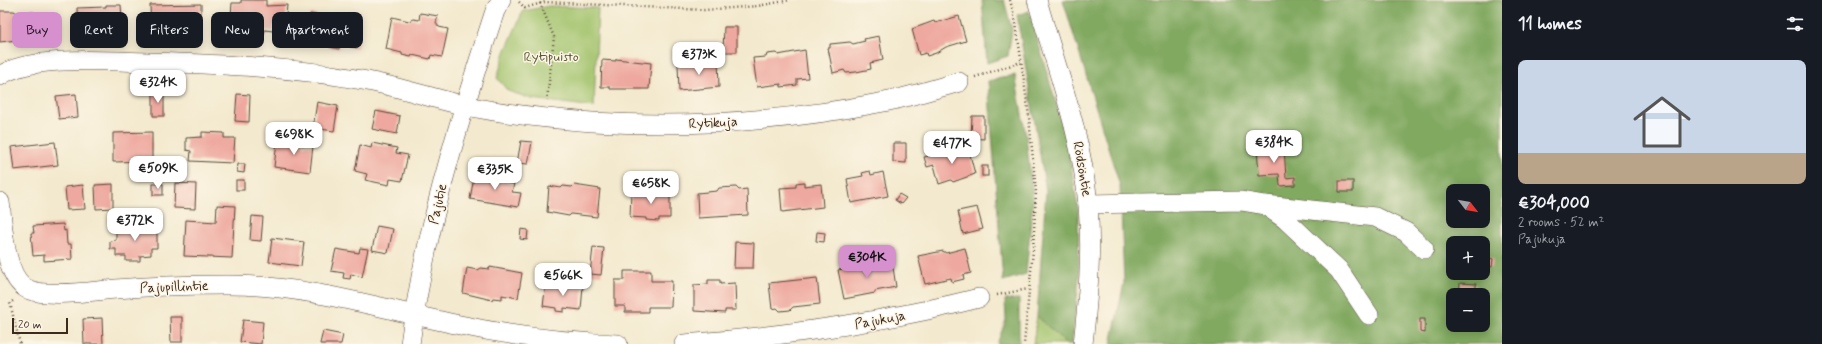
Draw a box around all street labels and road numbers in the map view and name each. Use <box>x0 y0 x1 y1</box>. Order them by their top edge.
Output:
street label: Rytikuja <box>688 113 738 133</box>
street label: Rödsöntie <box>1068 140 1096 198</box>
street label: Pajutie <box>425 182 451 226</box>
street label: Pajupillintie <box>139 277 209 297</box>
street label: Pajukuja <box>853 306 907 334</box>

